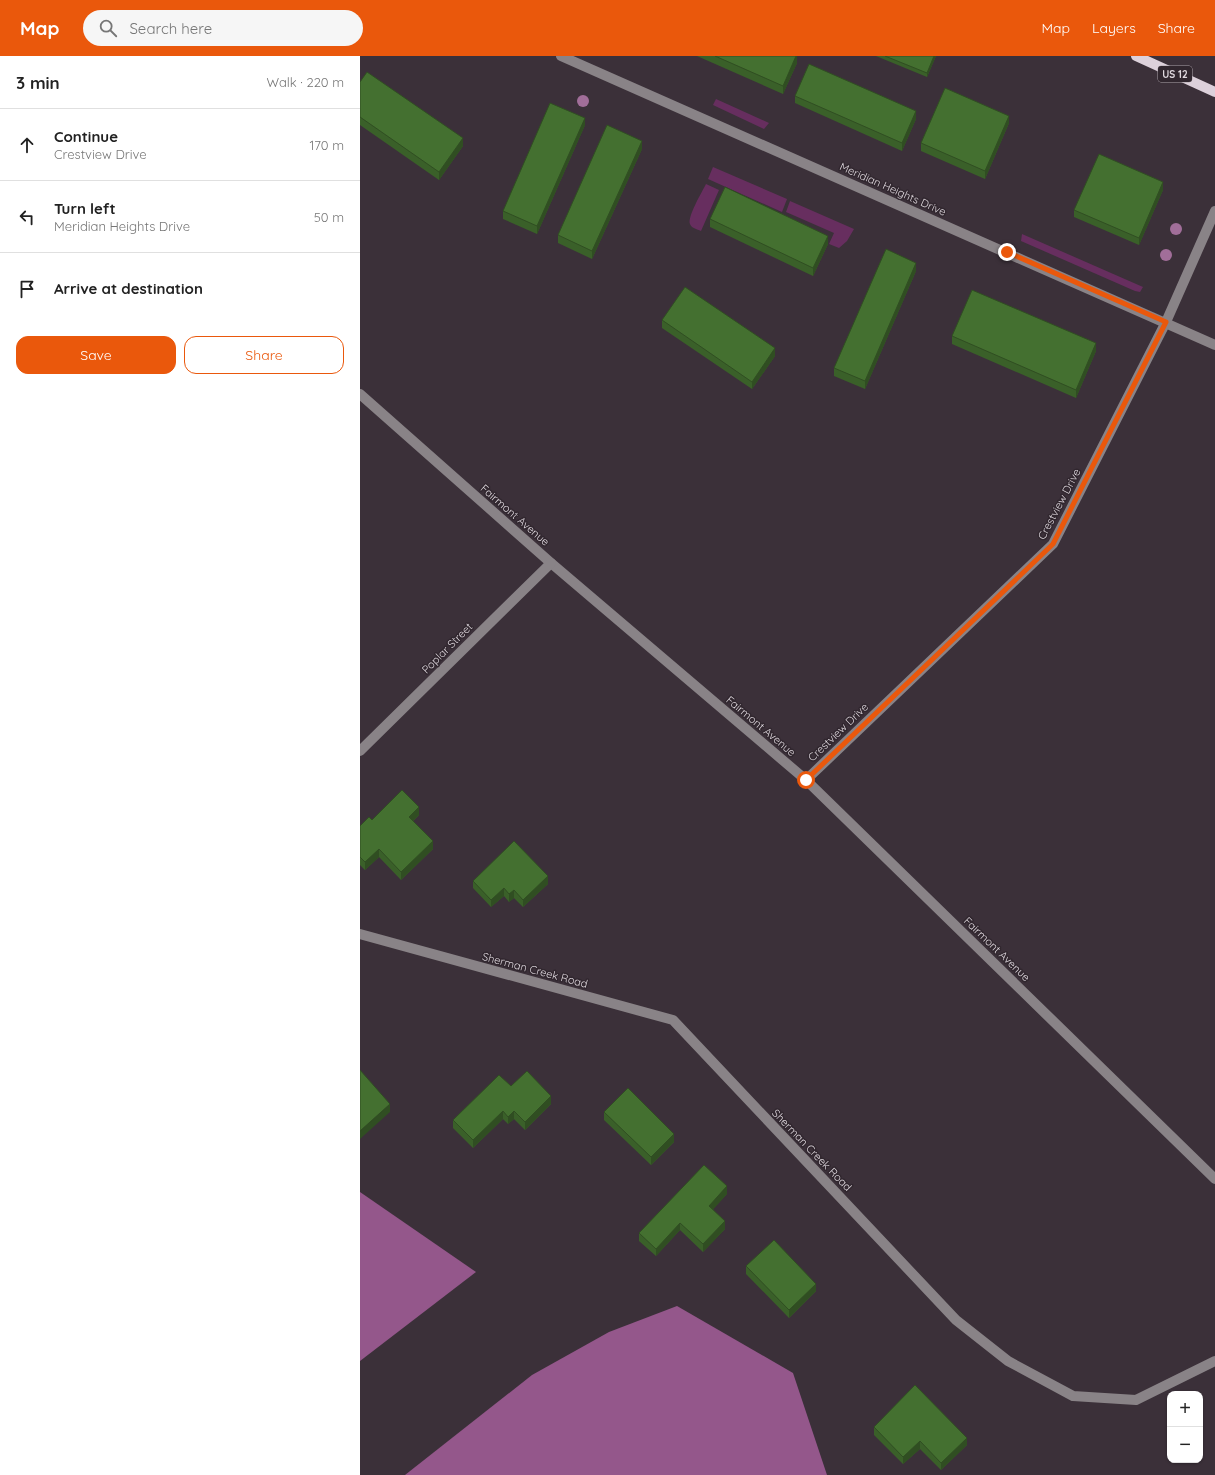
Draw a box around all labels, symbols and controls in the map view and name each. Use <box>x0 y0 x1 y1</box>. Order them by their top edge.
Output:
search box <box>83 10 363 46</box>
text: Map <box>20 16 59 40</box>
icon: search <box>97 17 119 39</box>
text: Search here <box>129 19 212 38</box>
text: Map <box>1041 19 1070 37</box>
text: Layers <box>1092 19 1136 37</box>
text: Share <box>1158 19 1195 37</box>
road number: US 12 <box>1158 66 1192 82</box>
text: 3 min <box>16 72 60 93</box>
text: Walk · 220 m <box>267 74 344 90</box>
text: Continue <box>54 127 118 146</box>
icon: ahead <box>16 134 38 156</box>
text: 170 m <box>309 137 344 153</box>
text: Crestview Drive <box>54 146 147 162</box>
street label: Meridian Heights Drive <box>838 159 948 219</box>
text: Turn left <box>54 199 116 218</box>
icon: left <box>16 206 38 228</box>
text: 50 m <box>314 209 344 225</box>
text: Meridian Heights Drive <box>54 218 190 234</box>
route end <box>998 243 1016 261</box>
icon: arrive <box>16 278 38 300</box>
text: Arrive at destination <box>54 279 203 298</box>
button: Save <box>16 336 176 374</box>
button: Share <box>184 336 344 374</box>
street label: Crestview Drive <box>1034 466 1084 542</box>
street label: Fairmont Avenue <box>478 481 552 549</box>
street label: Poplar Street <box>419 619 476 676</box>
street label: Fairmont Avenue <box>723 693 799 759</box>
street label: Crestview Drive <box>805 700 871 764</box>
route start <box>797 771 815 789</box>
street label: Fairmont Avenue <box>961 914 1033 984</box>
street label: Sherman Creek Road <box>481 949 589 991</box>
street label: Sherman Creek Road <box>769 1106 855 1194</box>
map controls <box>1167 1391 1203 1463</box>
button: + <box>1167 1391 1203 1427</box>
button: − <box>1167 1427 1203 1463</box>

